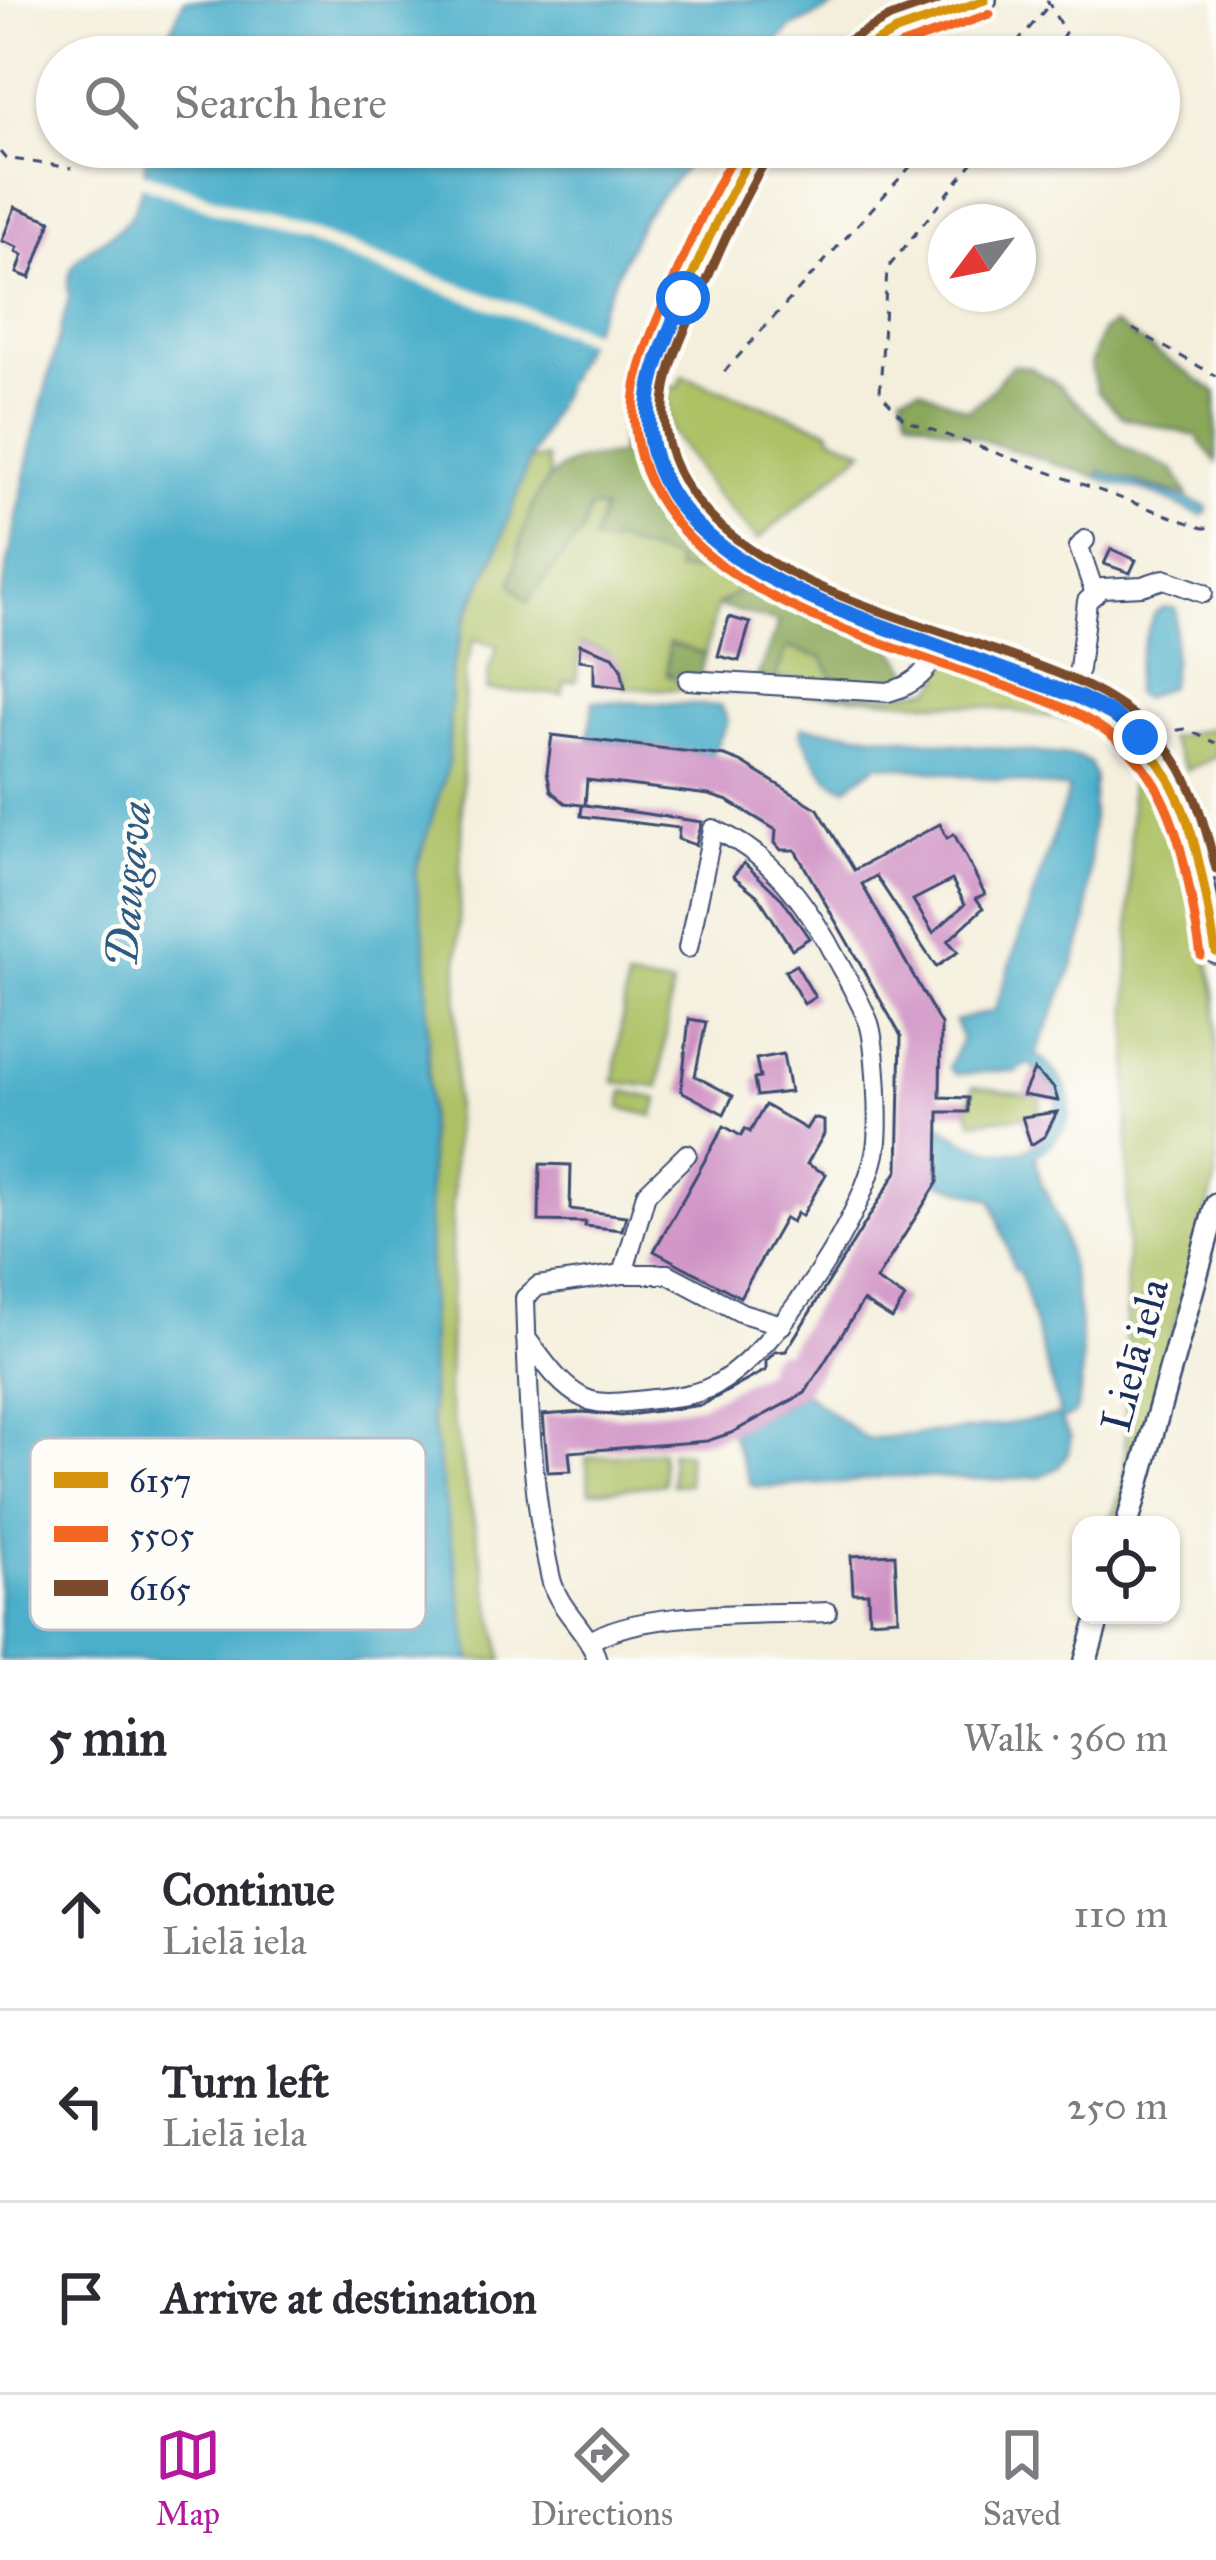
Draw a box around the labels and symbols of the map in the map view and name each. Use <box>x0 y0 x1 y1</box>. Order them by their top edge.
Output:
north arrow <box>928 204 1036 312</box>
route start <box>656 271 710 325</box>
route end <box>1113 710 1167 764</box>
water label: Daugava <box>93 799 163 969</box>
street label: Lielā iela <box>1090 1273 1180 1437</box>
legend <box>30 1438 426 1630</box>
text: 6157 <box>129 1461 191 1501</box>
text: 5505 <box>129 1515 194 1555</box>
text: 6165 <box>129 1569 191 1609</box>

